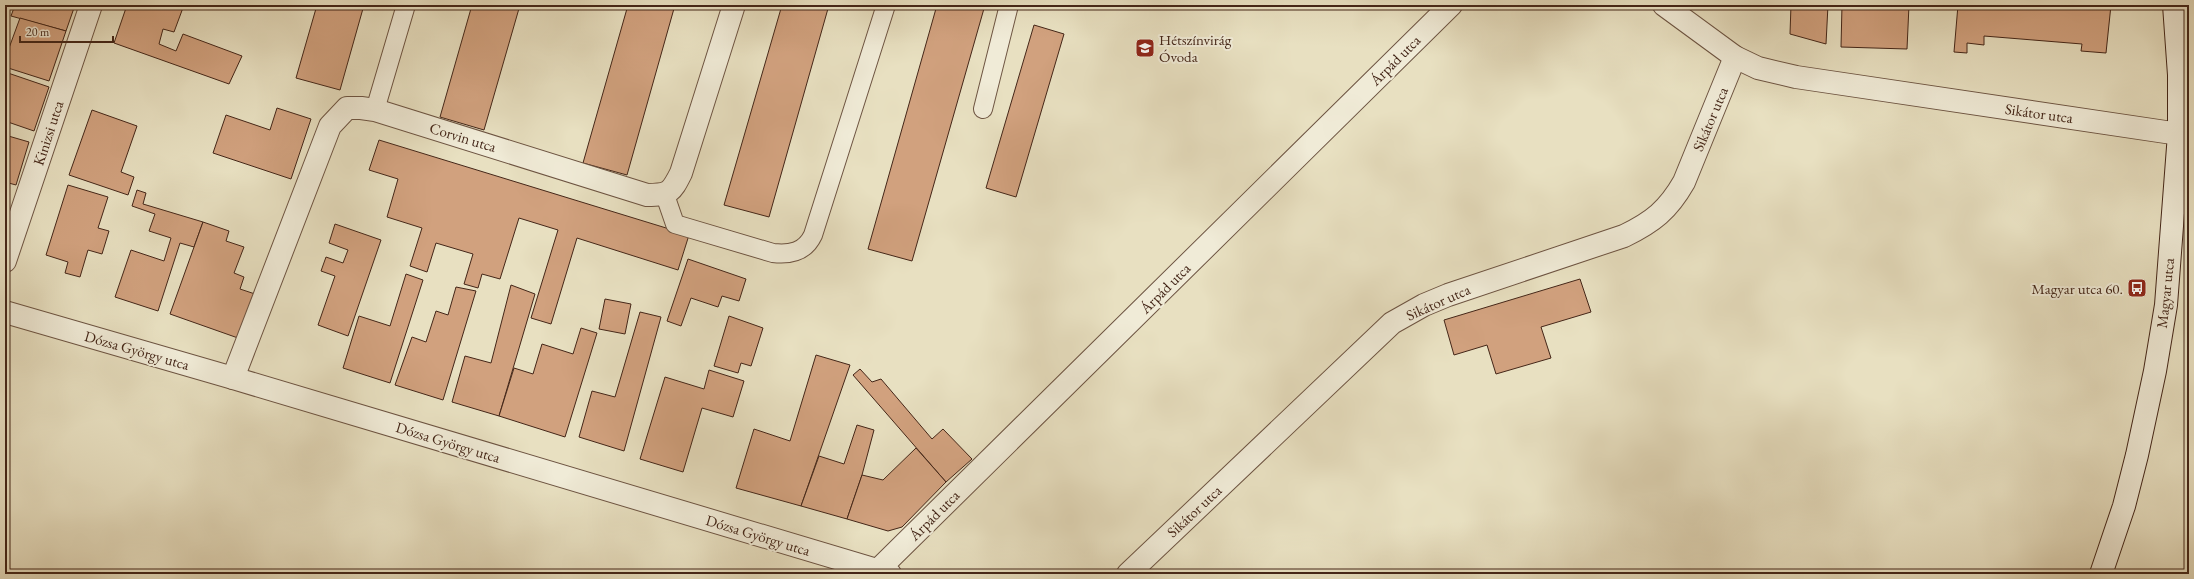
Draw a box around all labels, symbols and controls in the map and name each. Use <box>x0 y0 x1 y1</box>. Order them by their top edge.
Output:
scale bar <box>20 18 113 44</box>
text: 20 m <box>26 24 50 40</box>
place label: Hétszínvirág Óvoda <box>1159 30 1232 66</box>
street label: Árpád utca <box>1365 31 1424 90</box>
school or university icon: Hétszínvirág Óvoda <box>1134 37 1156 59</box>
street label: Sikátor utca <box>1688 84 1732 154</box>
street label: Kinizsi utca <box>29 98 67 168</box>
street label: Sikátor utca <box>2004 99 2074 127</box>
street label: Corvin utca <box>427 118 499 156</box>
street label: Magyar utca <box>2152 257 2178 329</box>
street label: Árpád utca <box>1135 259 1194 318</box>
bus stop icon: Magyar utca 60. <box>2126 277 2148 299</box>
street label: Sikátor utca <box>1403 279 1473 325</box>
place label: Magyar utca 60. <box>2032 279 2123 298</box>
street label: Dózsa György utca <box>82 326 192 374</box>
street label: Dózsa György utca <box>394 417 502 467</box>
street label: Sikátor utca <box>1163 481 1225 541</box>
street label: Árpád utca <box>904 486 963 545</box>
street label: Dózsa György utca <box>704 510 812 560</box>

